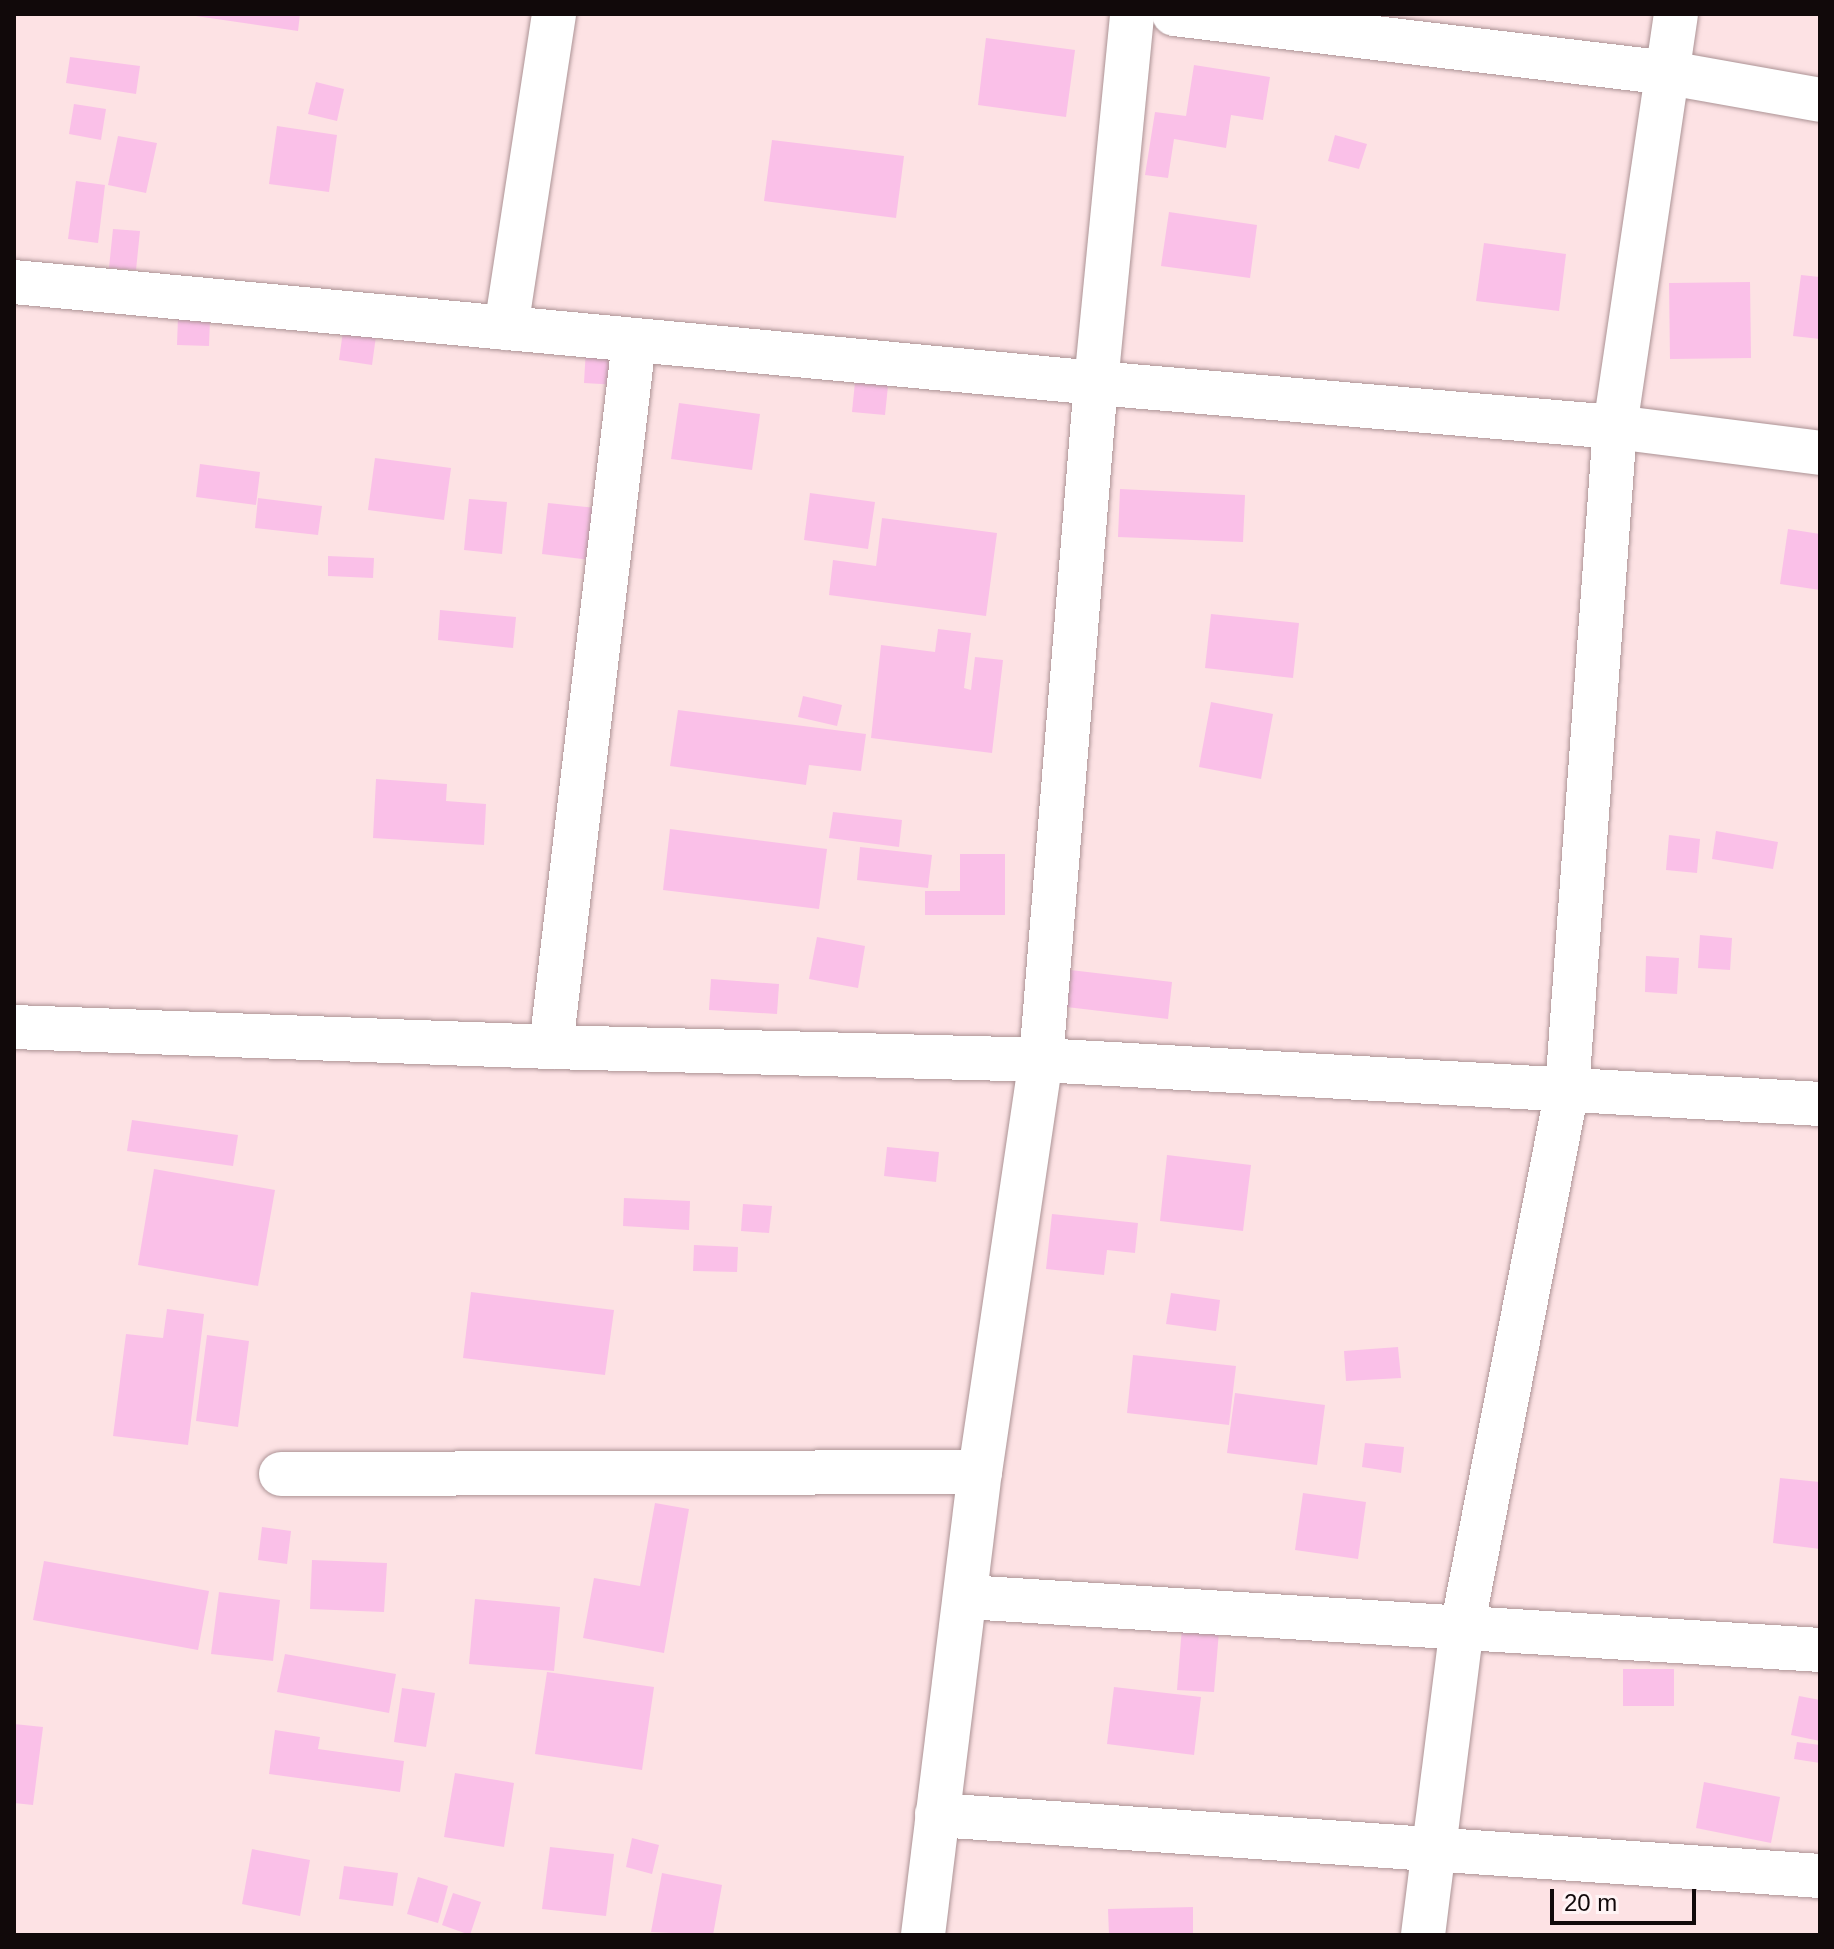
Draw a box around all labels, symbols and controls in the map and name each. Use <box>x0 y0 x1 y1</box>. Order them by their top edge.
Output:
scale bar <box>1554 1873 1700 1923</box>
text: 20 m <box>1564 1889 1617 1916</box>

